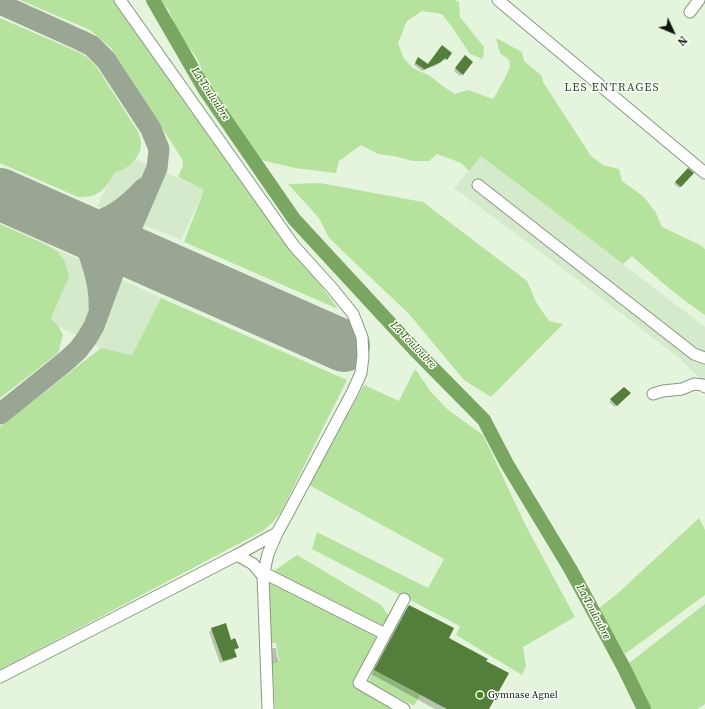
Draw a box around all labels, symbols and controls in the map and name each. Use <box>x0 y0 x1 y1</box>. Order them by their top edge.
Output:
north arrow <box>653 12 693 52</box>
text: N <box>674 33 690 49</box>
water label: La Touloubre <box>188 65 232 123</box>
district label: LES ENTRAGES <box>564 81 660 95</box>
water label: La Touloubre <box>387 319 439 371</box>
water label: La Touloubre <box>573 582 613 642</box>
place label: Gymnase Agnel <box>488 689 558 701</box>
marker: Gymnase Agnel <box>475 690 485 700</box>

